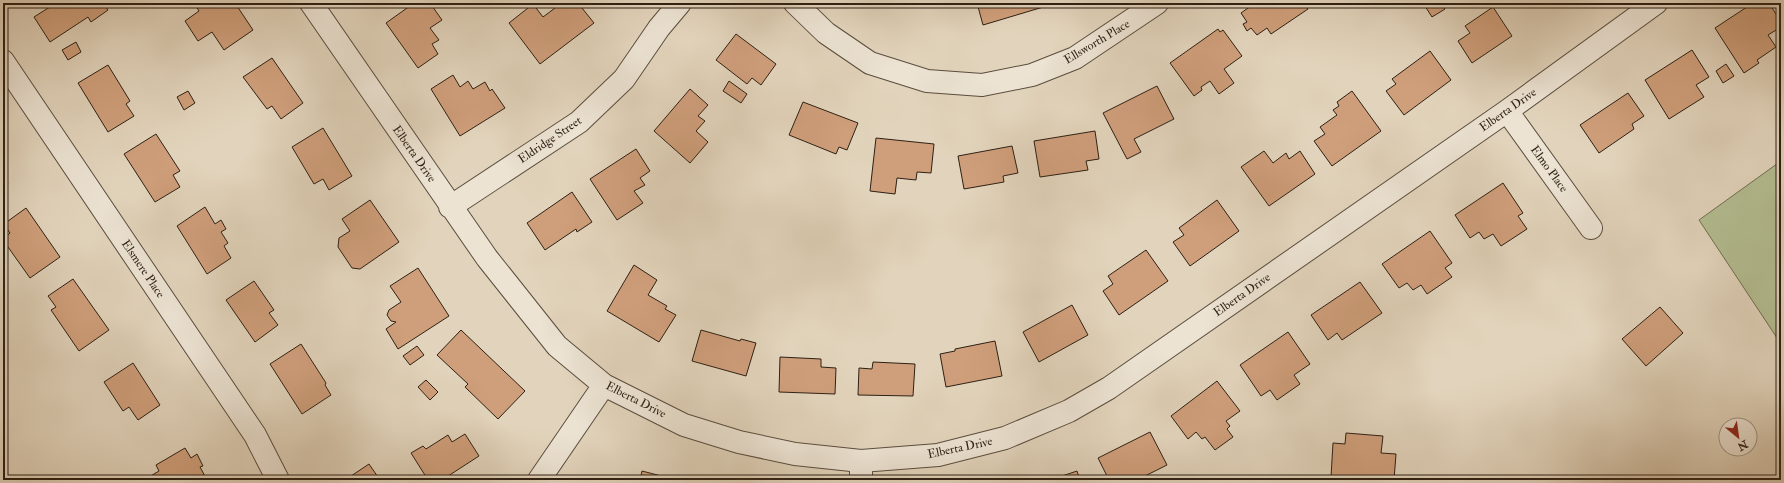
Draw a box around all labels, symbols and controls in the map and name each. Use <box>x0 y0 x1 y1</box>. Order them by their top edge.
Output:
street label: Ellsworth Place <box>1061 16 1133 68</box>
street label: Elberta Drive <box>1477 85 1539 135</box>
street label: Eldridge Street <box>515 113 585 167</box>
street label: Elberta Drive <box>389 123 439 185</box>
street label: Elmo Place <box>1527 143 1571 195</box>
street label: Elsmere Place <box>118 237 168 301</box>
street label: Elberta Drive <box>1211 270 1273 320</box>
street label: Elberta Drive <box>603 378 669 422</box>
north arrow <box>1718 417 1758 457</box>
street label: Elberta Drive <box>926 434 994 462</box>
text: N <box>1734 437 1751 454</box>

